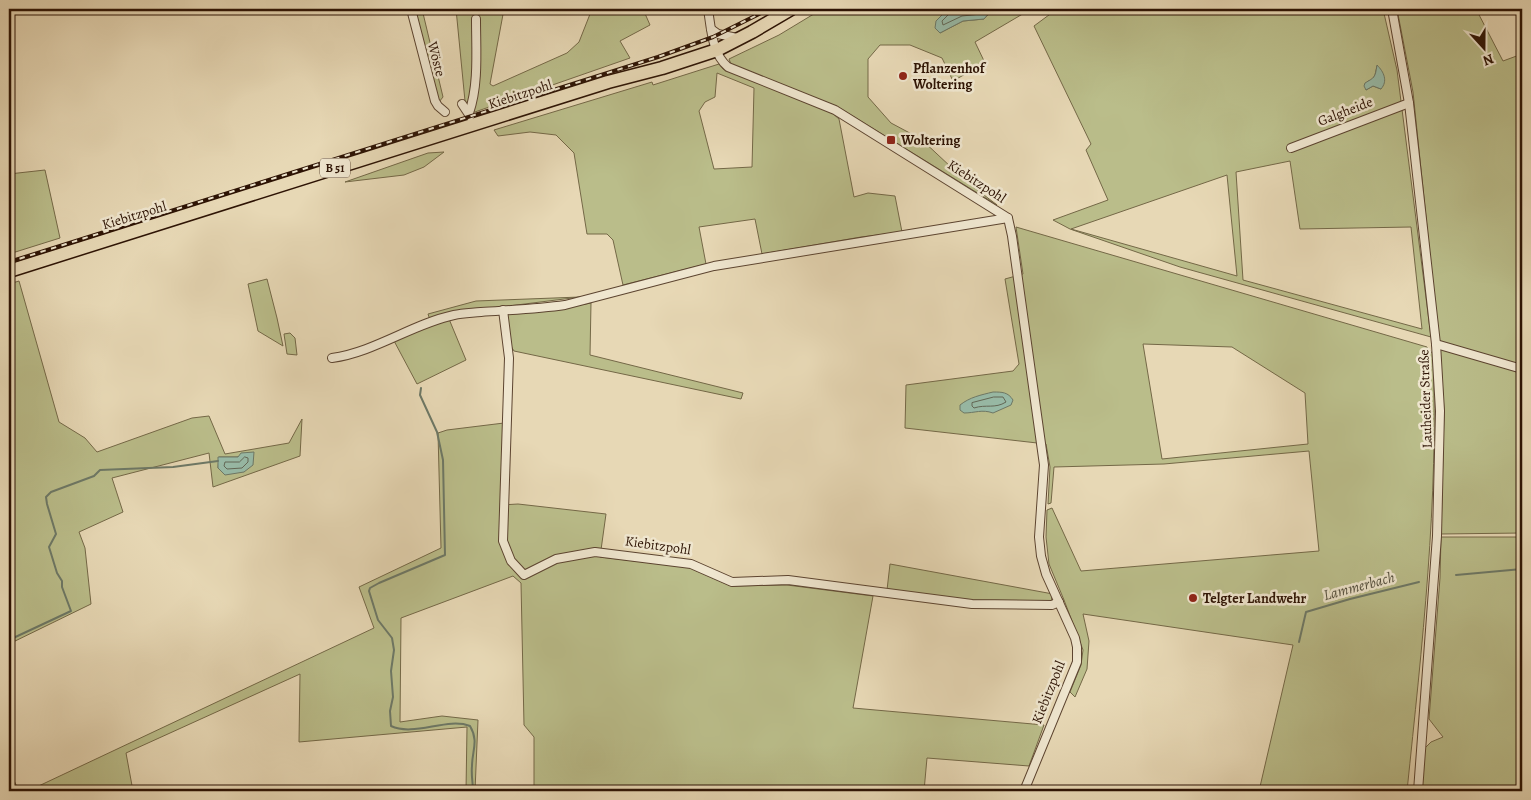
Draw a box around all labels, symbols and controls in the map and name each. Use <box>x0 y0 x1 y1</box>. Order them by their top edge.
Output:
north arrow <box>1458 22 1508 72</box>
street label: Wöste <box>423 39 450 79</box>
text: N <box>1480 49 1497 70</box>
place label: Pflanzenhof Woltering <box>912 59 987 94</box>
marker: Pflanzenhof Woltering <box>897 70 909 82</box>
street label: Kiebitzpohl <box>486 75 555 114</box>
street label: Galgheide <box>1315 92 1375 131</box>
place label: Woltering <box>900 131 961 150</box>
marker: Woltering <box>885 134 897 146</box>
street label: Kiebitzpohl <box>944 155 1010 208</box>
road number: B 51 <box>320 158 350 178</box>
street label: Kiebitzpohl <box>100 197 169 234</box>
street label: Lauheider Straße <box>1414 349 1437 449</box>
street label: Kiebitzpohl <box>624 531 693 560</box>
water label: Lammerbach <box>1321 567 1397 605</box>
place label: Telgter Landwehr <box>1203 589 1307 608</box>
marker: Telgter Landwehr <box>1187 592 1199 604</box>
street label: Kiebitzpohl <box>1027 657 1070 727</box>

